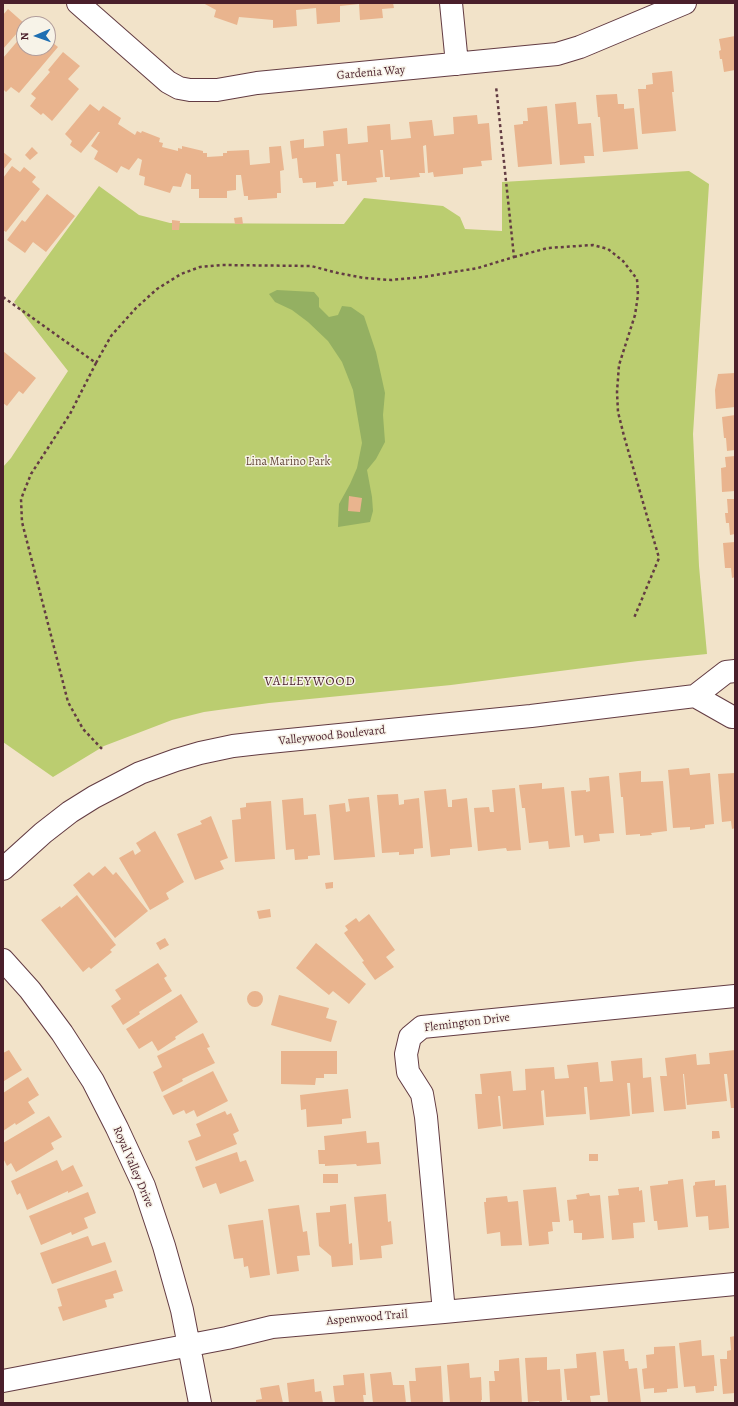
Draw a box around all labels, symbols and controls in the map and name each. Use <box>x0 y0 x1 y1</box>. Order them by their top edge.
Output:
north arrow <box>16 16 56 56</box>
text: N <box>17 32 32 41</box>
street label: Gardenia Way <box>336 63 406 83</box>
park label: Lina Marino Park <box>245 455 331 469</box>
district label: VALLEYWOOD <box>264 674 356 690</box>
street label: Valleywood Boulevard <box>278 723 386 749</box>
street label: Flemington Drive <box>423 1011 511 1035</box>
street label: Royal Valley Drive <box>109 1124 157 1210</box>
street label: Aspenwood Trail <box>326 1307 408 1329</box>

